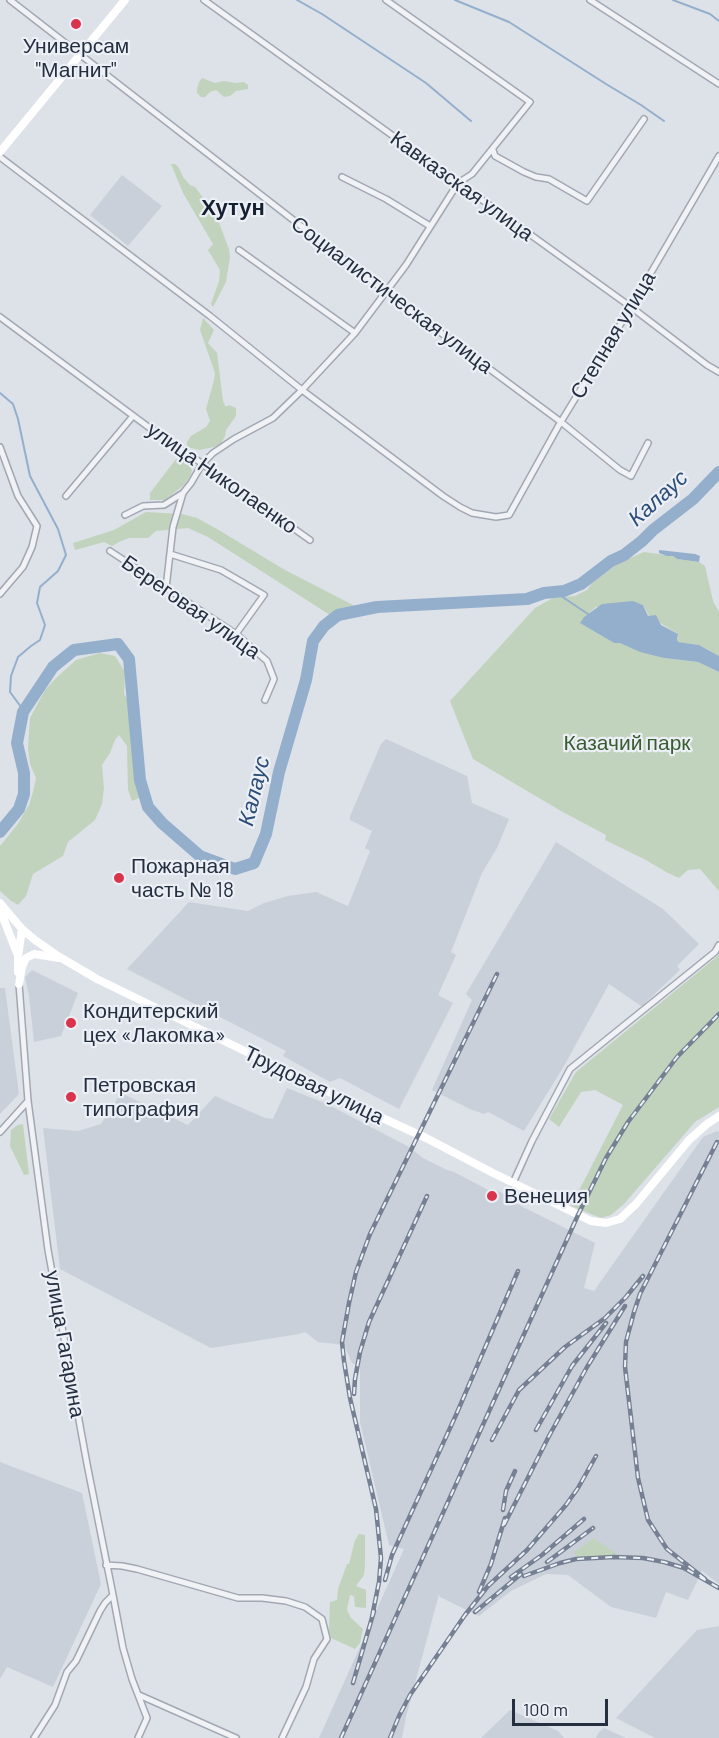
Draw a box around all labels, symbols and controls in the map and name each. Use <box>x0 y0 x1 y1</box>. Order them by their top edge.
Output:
marker: Универсам "Магнит" <box>69 17 83 31</box>
place label: Универсам "Магнит" <box>23 33 129 83</box>
street label: Кавказская улица <box>386 126 538 246</box>
district label: Хутун <box>201 195 265 221</box>
street label: Социалистическая улица <box>286 211 498 379</box>
street label: Степная улица <box>565 267 661 403</box>
street label: улица Николаенко <box>142 417 302 539</box>
water label: Калаус <box>623 464 693 532</box>
street label: Береговая улица <box>117 550 265 664</box>
park label: Казачий парк <box>563 730 691 756</box>
water label: Калаус <box>233 753 275 829</box>
place label: Пожарная часть № 18 <box>131 853 234 903</box>
marker: Пожарная часть № 18 <box>112 871 126 885</box>
place label: Кондитерский цех «Лакомка» <box>83 998 226 1048</box>
marker: Кондитерский цех «Лакомка» <box>64 1016 78 1030</box>
street label: Трудовая улица <box>240 1040 388 1130</box>
place label: Петровская типография <box>83 1072 199 1122</box>
marker: Петровская типография <box>64 1090 78 1104</box>
place label: Венеция <box>504 1183 588 1209</box>
marker: Венеция <box>485 1189 499 1203</box>
street label: улица Гагарина <box>40 1268 90 1420</box>
scale bar <box>515 1687 611 1725</box>
text: 100 m <box>523 1698 568 1720</box>

